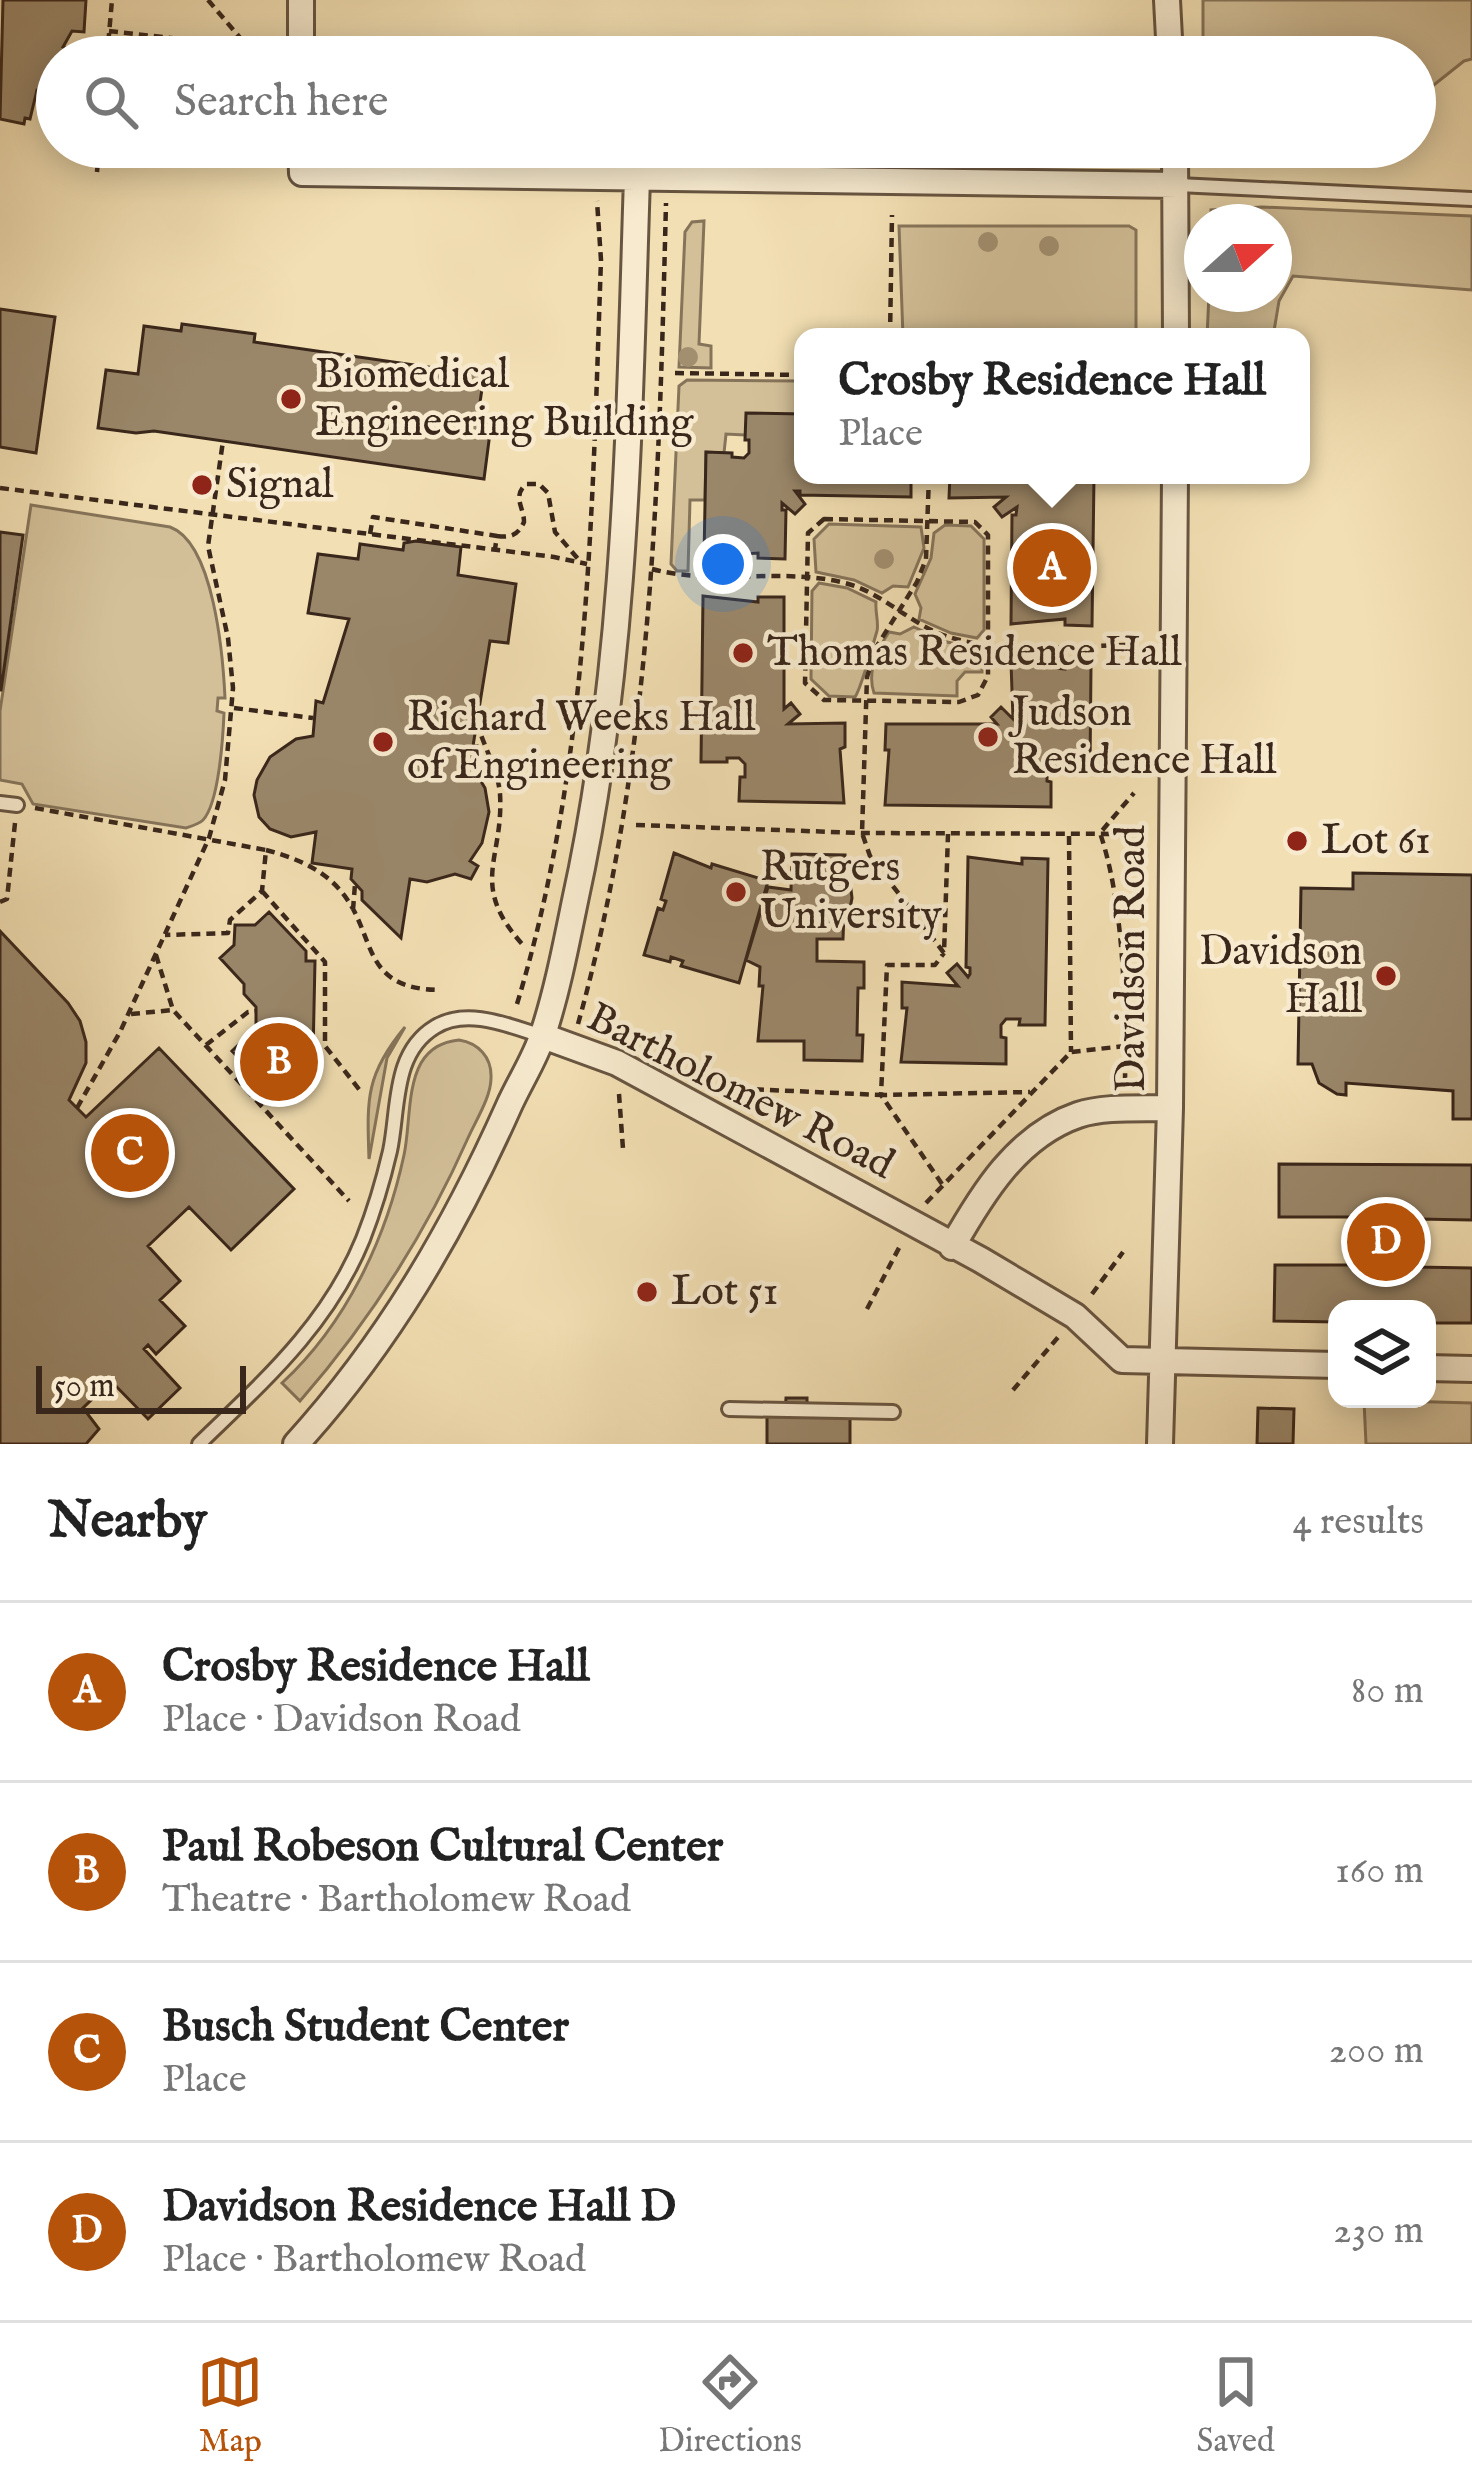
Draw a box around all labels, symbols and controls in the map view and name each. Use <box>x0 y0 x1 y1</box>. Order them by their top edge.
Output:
search box <box>36 36 1436 168</box>
icon: search <box>78 69 144 135</box>
text: Search here <box>174 74 388 131</box>
north arrow <box>1184 204 1292 312</box>
popup <box>794 328 1310 484</box>
place label: Biomedical Engineering Building <box>315 349 695 450</box>
text: Crosby Residence Hall <box>838 353 1266 410</box>
marker: Biomedical Engineering Building <box>278 386 304 412</box>
text: Place <box>838 410 923 459</box>
place label: Signal <box>226 459 334 512</box>
marker: Signal <box>189 472 215 498</box>
pin: A <box>1013 523 1091 613</box>
your location <box>693 534 753 594</box>
place label: Thomas Residence Hall <box>767 627 1182 680</box>
marker: Thomas Residence Hall <box>730 640 756 666</box>
place label: Judson Residence Hall <box>1008 687 1277 788</box>
place label: Richard Weeks Hall of Engineering <box>407 692 756 793</box>
marker: Judson Residence Hall <box>975 724 1001 750</box>
marker: Richard Weeks Hall of Engineering <box>370 729 396 755</box>
place label: Lot 61 <box>1321 815 1431 868</box>
street label: Davidson Road <box>1106 825 1159 1093</box>
marker: Lot 61 <box>1284 828 1310 854</box>
place label: Rutgers University <box>760 842 942 943</box>
marker: Rutgers University <box>723 879 749 905</box>
place label: Davidson Hall <box>1199 926 1362 1027</box>
marker: Davidson Hall <box>1373 963 1399 989</box>
street label: Bartholomew Road <box>578 992 903 1193</box>
pin: B <box>240 1017 318 1107</box>
pin: C <box>91 1108 169 1198</box>
pin: D <box>1347 1197 1425 1287</box>
place label: Lot 51 <box>671 1266 778 1319</box>
marker: Lot 51 <box>634 1279 660 1305</box>
map controls <box>1328 1300 1436 1408</box>
button: layers <box>1328 1300 1436 1408</box>
scale bar <box>36 1360 246 1413</box>
text: 50 m <box>54 1366 115 1408</box>
text: Nearby <box>48 1490 207 1555</box>
text: 4 results <box>1292 1498 1424 1547</box>
text: Crosby Residence Hall <box>162 1639 590 1696</box>
text: A <box>74 1667 100 1716</box>
text: 80 m <box>1351 1667 1424 1716</box>
text: Place · Davidson Road <box>162 1696 520 1745</box>
text: Paul Robeson Cultural Center <box>162 1819 723 1876</box>
text: B <box>74 1847 100 1896</box>
text: 160 m <box>1335 1847 1424 1896</box>
text: Theatre · Bartholomew Road <box>162 1876 631 1925</box>
text: Busch Student Center <box>162 1999 569 2056</box>
text: C <box>73 2027 101 2076</box>
text: 200 m <box>1329 2027 1424 2076</box>
text: Place <box>162 2056 247 2105</box>
text: Davidson Residence Hall D <box>162 2179 676 2236</box>
text: D <box>71 2207 103 2256</box>
text: 230 m <box>1333 2207 1424 2256</box>
text: Place · Bartholomew Road <box>162 2236 586 2285</box>
tab: Map <box>197 2349 263 2463</box>
tab: Directions <box>658 2349 802 2463</box>
tab: Saved <box>1197 2349 1275 2463</box>

